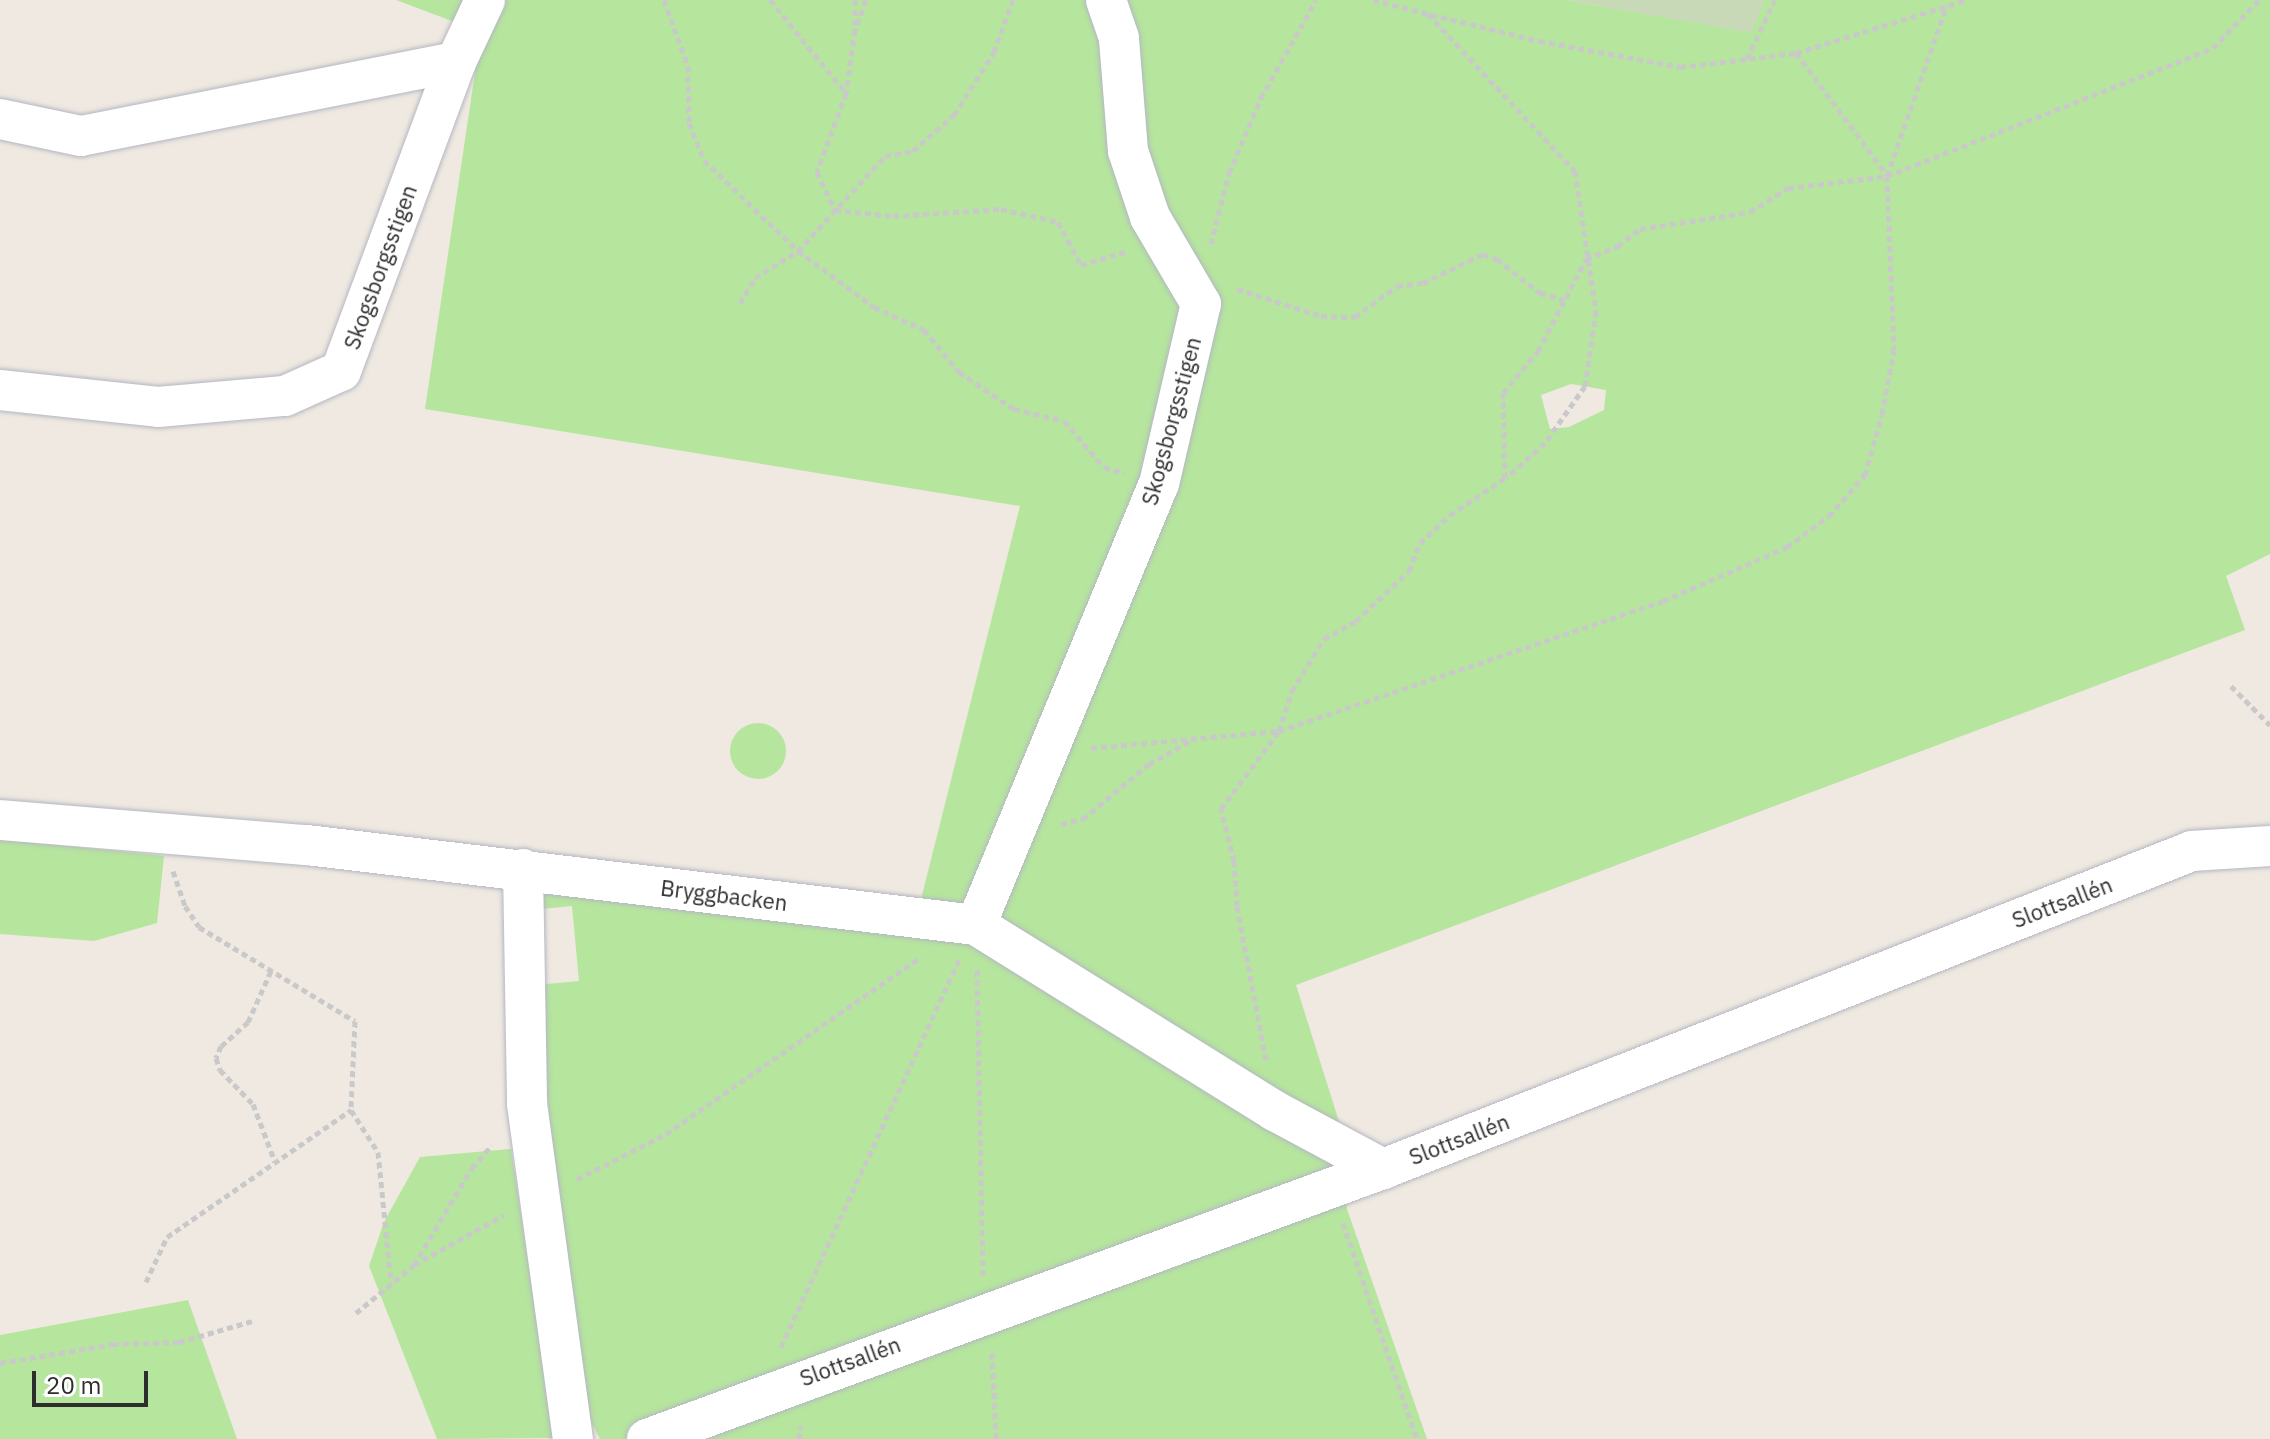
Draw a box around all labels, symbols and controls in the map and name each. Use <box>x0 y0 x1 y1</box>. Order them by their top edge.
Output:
street label: Skogsborgsstigen <box>338 181 422 353</box>
street label: Skogsborgsstigen <box>1136 334 1206 508</box>
street label: Slottsallén <box>2008 871 2116 933</box>
street label: Bryggbacken <box>659 874 789 916</box>
street label: Slottsallén <box>1405 1108 1513 1170</box>
street label: Slottsallén <box>796 1331 904 1391</box>
scale bar <box>36 1355 152 1405</box>
text: 20 m <box>46 1369 101 1401</box>

